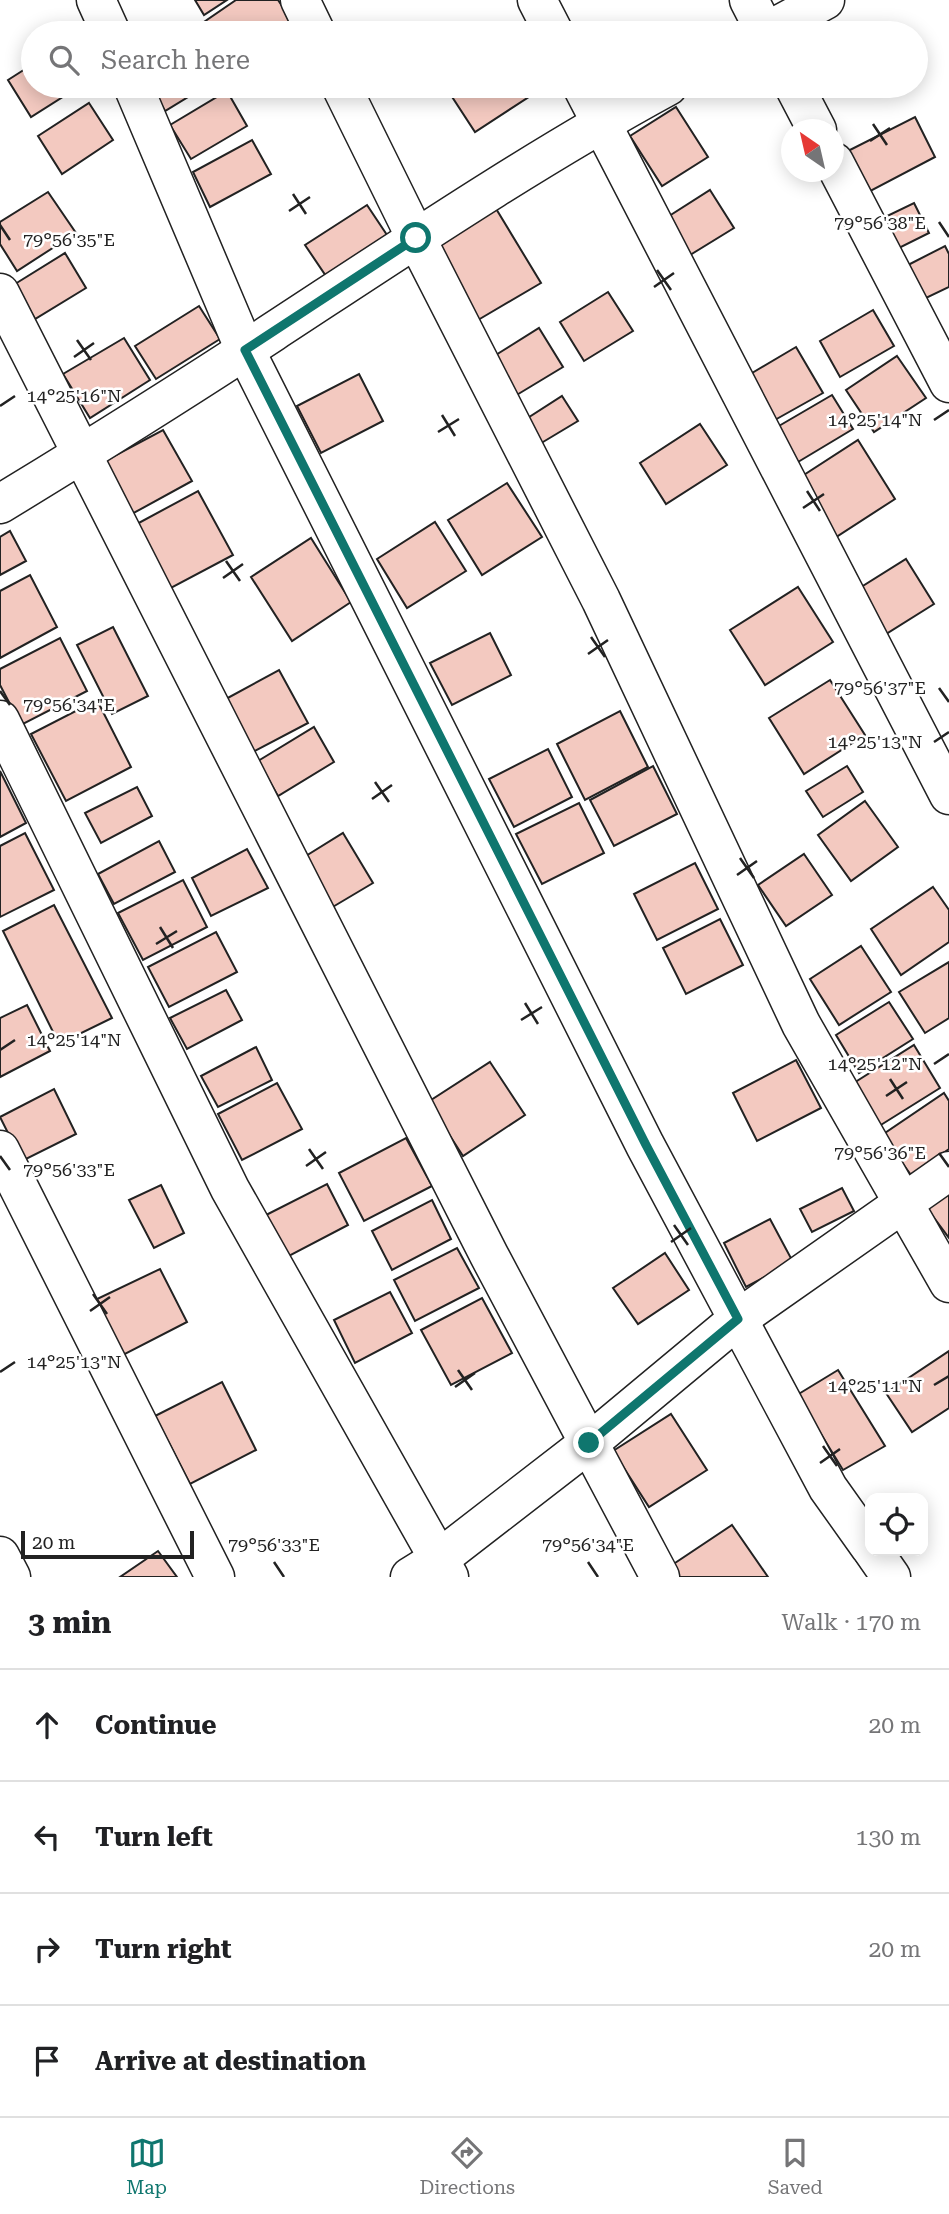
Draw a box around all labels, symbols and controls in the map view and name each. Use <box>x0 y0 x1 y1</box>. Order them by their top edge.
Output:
search box <box>21 21 928 98</box>
icon: search <box>45 41 83 79</box>
text: Search here <box>101 45 250 75</box>
north arrow <box>781 119 844 182</box>
text: 79°56'38"E <box>834 212 926 233</box>
route start <box>400 222 431 253</box>
text: 79°56'35"E <box>23 229 115 250</box>
text: 14°25'16"N <box>27 385 121 406</box>
text: 14°25'14"N <box>828 409 922 430</box>
text: 79°56'37"E <box>834 677 926 698</box>
text: 79°56'34"E <box>23 694 115 715</box>
text: 14°25'13"N <box>828 731 922 752</box>
text: 14°25'14"N <box>27 1029 121 1050</box>
text: 14°25'12"N <box>828 1053 922 1074</box>
text: 79°56'36"E <box>834 1142 926 1163</box>
text: 79°56'33"E <box>23 1159 115 1180</box>
text: 14°25'13"N <box>27 1351 121 1372</box>
text: 14°25'11"N <box>828 1375 922 1396</box>
route end <box>573 1427 604 1458</box>
map controls <box>865 1493 928 1556</box>
button: locate <box>865 1493 928 1556</box>
scale bar <box>21 1528 194 1560</box>
text: 20 m <box>32 1531 75 1554</box>
text: 79°56'33"E <box>228 1534 320 1555</box>
text: 79°56'34"E <box>542 1534 634 1555</box>
text: 3 min <box>28 1605 111 1640</box>
text: Walk · 170 m <box>782 1609 921 1636</box>
icon: ahead <box>28 1706 66 1744</box>
text: Continue <box>95 1710 217 1740</box>
text: 20 m <box>868 1712 921 1739</box>
icon: left <box>28 1818 66 1856</box>
text: Turn left <box>95 1822 213 1852</box>
text: 130 m <box>856 1824 921 1851</box>
icon: right <box>28 1930 66 1968</box>
text: Turn right <box>95 1934 231 1964</box>
text: 20 m <box>868 1936 921 1963</box>
icon: arrive <box>28 2042 66 2080</box>
text: Arrive at destination <box>95 2046 366 2076</box>
tab: Map <box>126 2134 167 2199</box>
tab: Directions <box>419 2134 515 2199</box>
tab: Saved <box>768 2134 823 2199</box>

